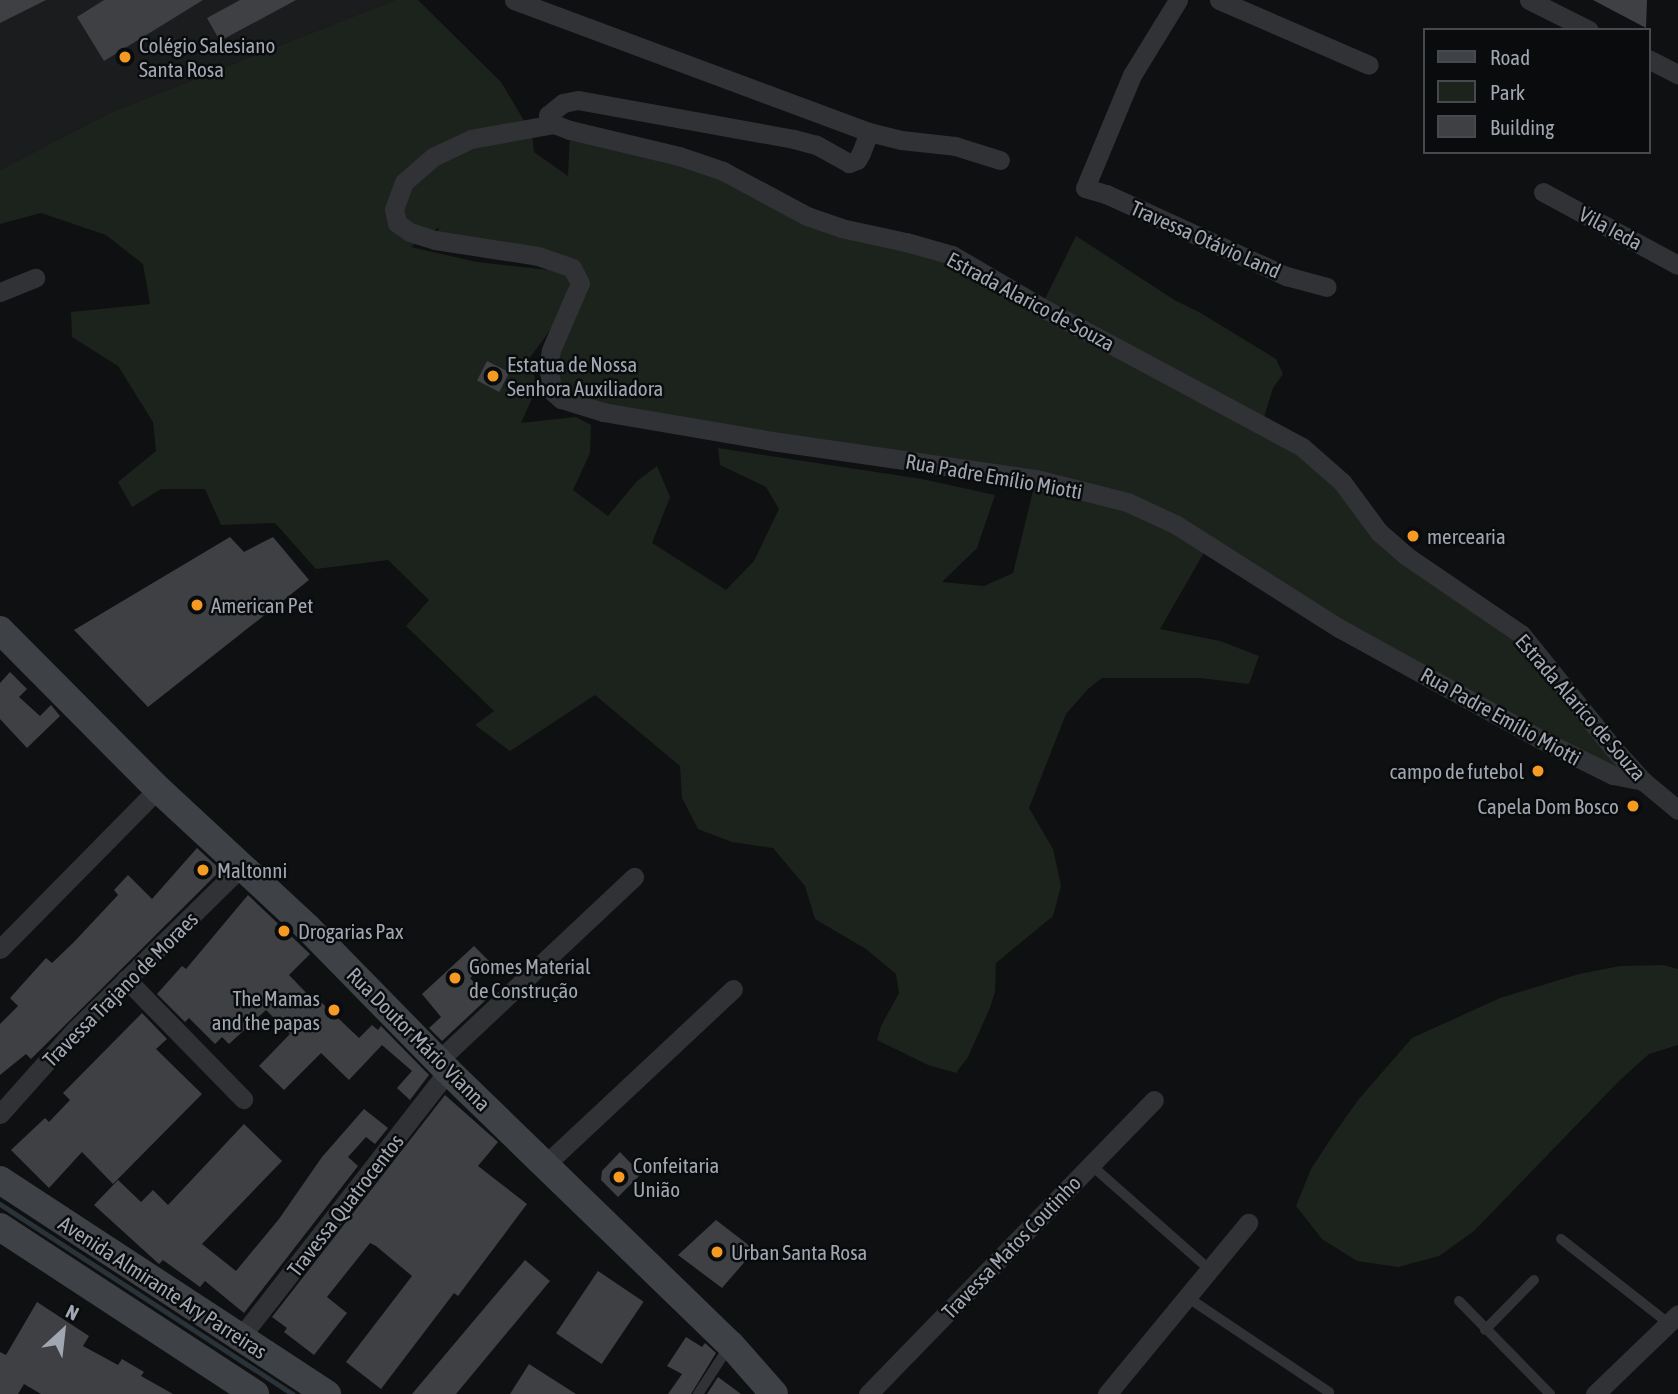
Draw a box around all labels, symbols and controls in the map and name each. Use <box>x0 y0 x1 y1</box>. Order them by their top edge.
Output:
legend <box>1422 28 1650 154</box>
place label: Colégio Salesiano Santa Rosa <box>139 32 275 82</box>
text: Road <box>1490 45 1530 69</box>
marker: Colégio Salesiano Santa Rosa <box>117 49 133 65</box>
text: Park <box>1490 80 1525 104</box>
text: Building <box>1490 115 1554 139</box>
street label: Travessa Otávio Land <box>1127 195 1285 283</box>
street label: Vila Ieda <box>1575 201 1647 255</box>
street label: Estrada Alarico de Souza <box>943 246 1119 356</box>
place label: Estatua de Nossa Senhora Auxiliadora <box>507 351 663 401</box>
marker: Estatua de Nossa Senhora Auxiliadora <box>485 368 501 384</box>
street label: Rua Padre Emílio Miotti <box>904 448 1084 504</box>
place label: mercearia <box>1427 523 1506 549</box>
marker: mercearia <box>1405 528 1421 544</box>
place label: American Pet <box>211 592 313 618</box>
marker: American Pet <box>189 597 205 613</box>
street label: Estrada Alarico de Souza <box>1510 628 1652 786</box>
street label: Rua Padre Emílio Miotti <box>1417 662 1585 770</box>
place label: campo de futebol <box>1390 758 1524 784</box>
marker: campo de futebol <box>1530 763 1546 779</box>
place label: Capela Dom Bosco <box>1478 793 1619 819</box>
marker: Capela Dom Bosco <box>1625 798 1641 814</box>
place label: Maltonni <box>217 857 287 883</box>
marker: Maltonni <box>195 862 211 878</box>
street label: Travessa Trajano de Moraes <box>37 906 203 1072</box>
place label: Drogarias Pax <box>298 918 403 944</box>
marker: Drogarias Pax <box>276 923 292 939</box>
place label: Gomes Material de Construção <box>469 953 591 1003</box>
street label: Rua Doutor Mário Vianna <box>342 962 496 1116</box>
marker: Gomes Material de Construção <box>447 970 463 986</box>
place label: The Mamas and the papas <box>212 985 320 1035</box>
marker: The Mamas and the papas <box>326 1002 342 1018</box>
street label: Travessa Quatrocentos <box>282 1129 408 1281</box>
place label: Confeitaria União <box>633 1152 719 1202</box>
marker: Confeitaria União <box>611 1169 627 1185</box>
street label: Travessa Matos Coutinho <box>936 1170 1086 1324</box>
street label: Avenida Almirante Ary Parreiras <box>54 1210 272 1364</box>
place label: Urban Santa Rosa <box>731 1239 867 1265</box>
marker: Urban Santa Rosa <box>709 1244 725 1260</box>
north arrow <box>28 1296 98 1366</box>
text: N <box>63 1300 83 1325</box>

